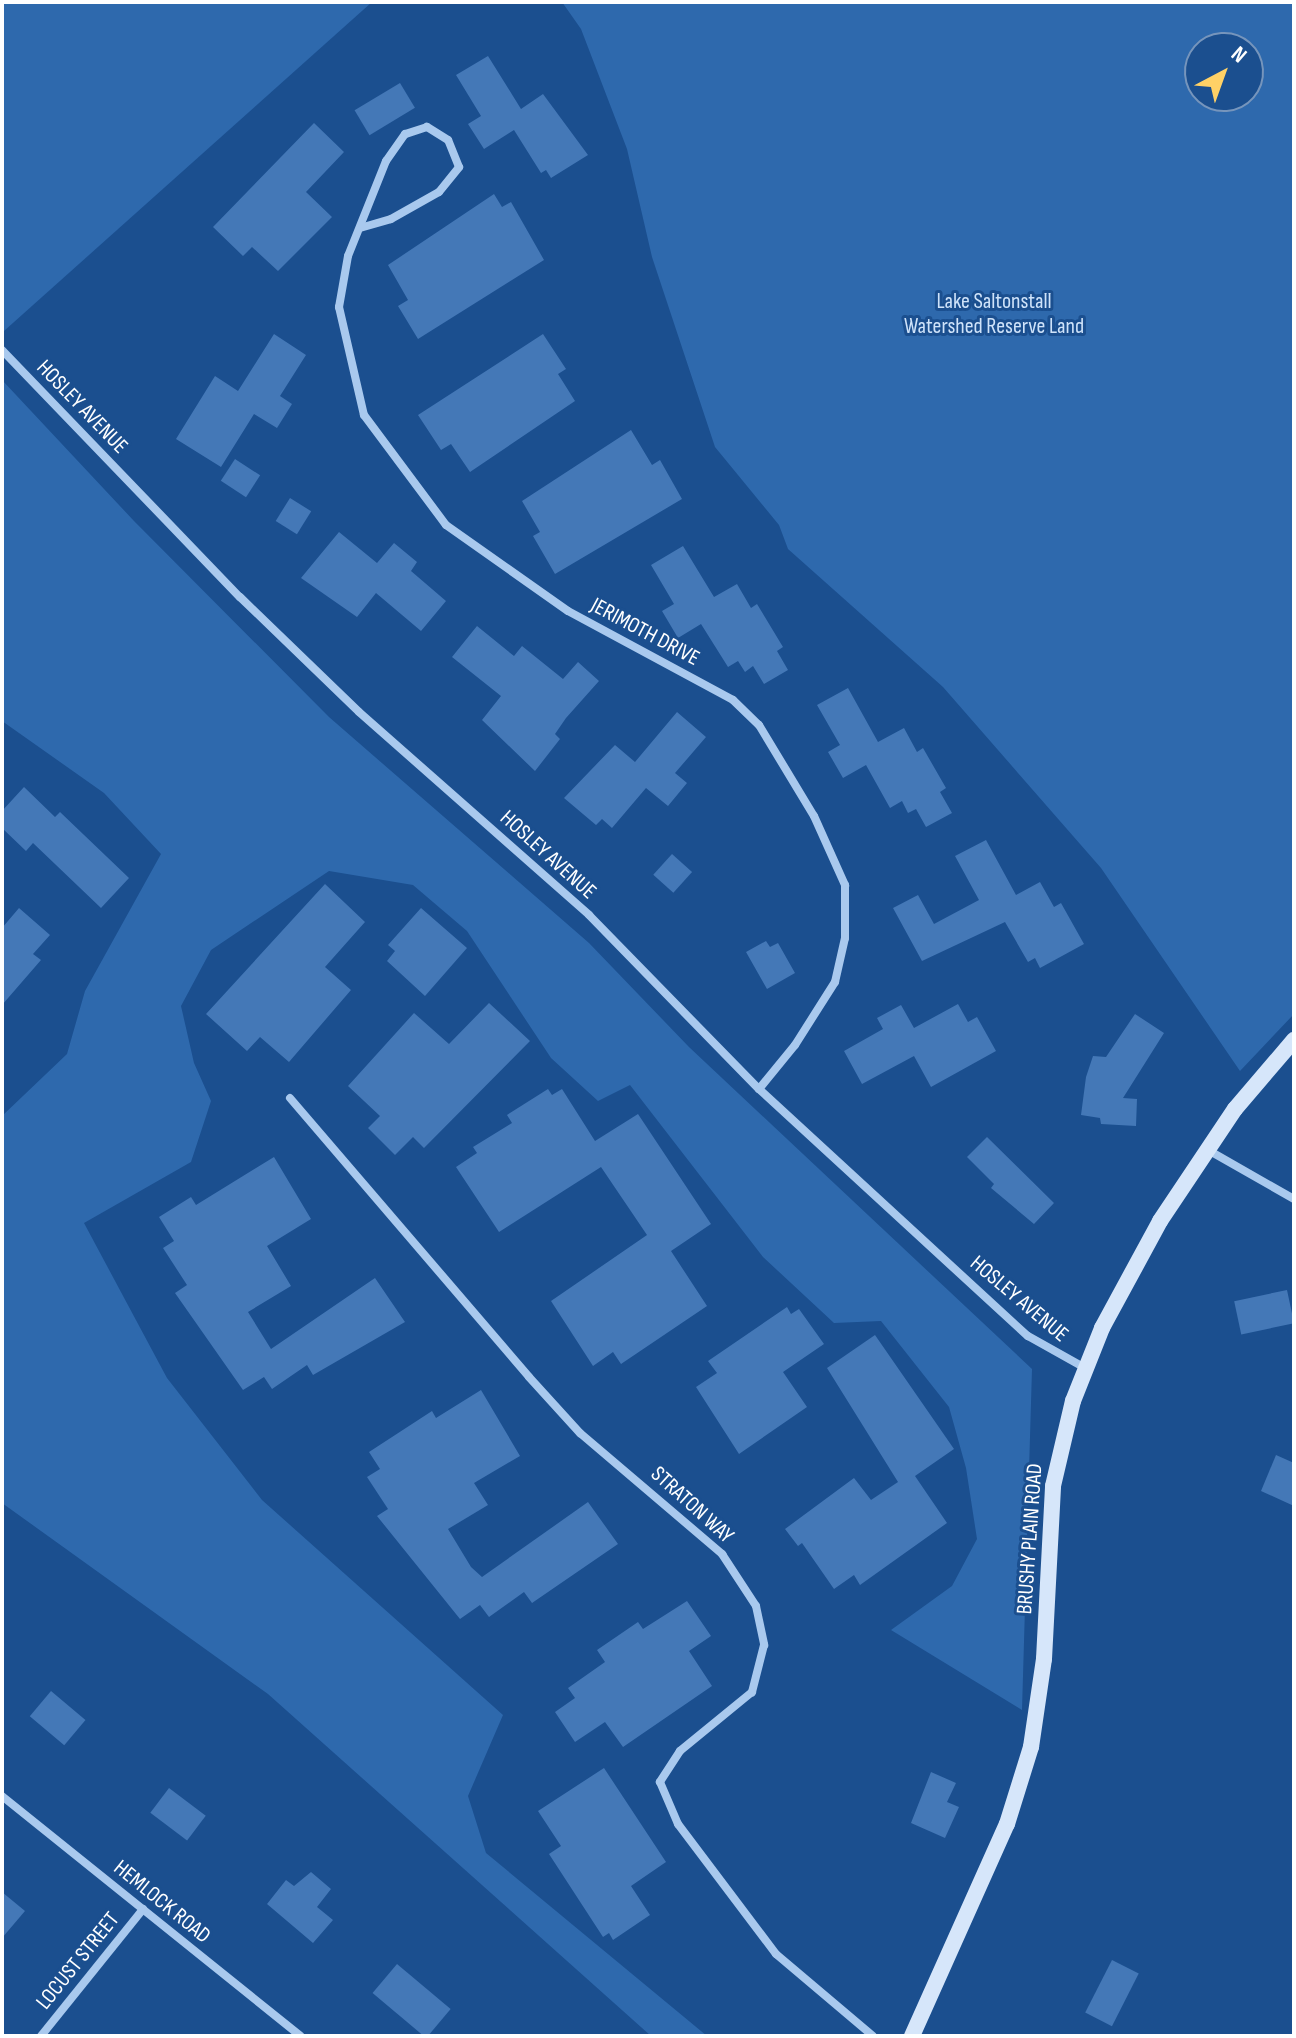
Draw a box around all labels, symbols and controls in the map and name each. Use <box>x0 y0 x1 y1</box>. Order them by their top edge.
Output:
north arrow <box>1184 32 1264 112</box>
text: N <box>1225 41 1252 69</box>
park label: Lake Saltonstall Watershed Reserve Land <box>904 288 1084 340</box>
street label: HOSLEY AVENUE <box>31 355 133 459</box>
street label: JERIMOTH DRIVE <box>586 592 704 672</box>
street label: HOSLEY AVENUE <box>495 805 601 905</box>
street label: HOSLEY AVENUE <box>965 1250 1073 1348</box>
street label: STRATON WAY <box>645 1461 739 1549</box>
street label: BRUSHY PLAIN ROAD <box>1012 1463 1048 1615</box>
street label: HEMLOCK ROAD <box>108 1855 216 1949</box>
street label: LOCUST STREET <box>31 1907 125 2015</box>

